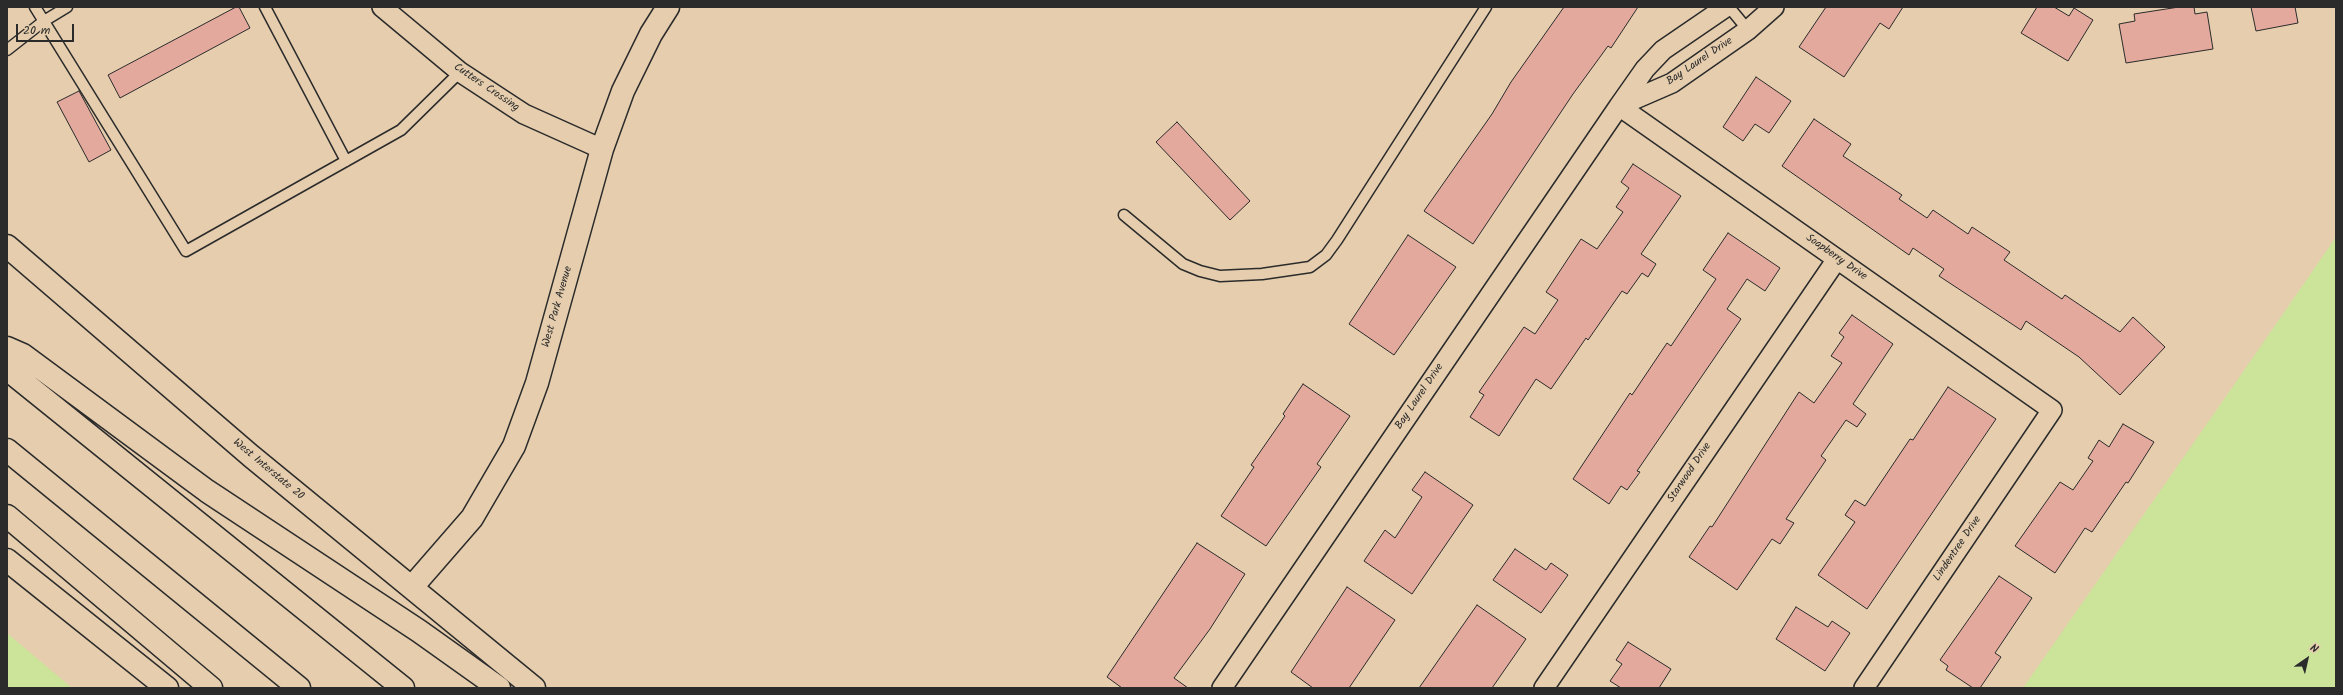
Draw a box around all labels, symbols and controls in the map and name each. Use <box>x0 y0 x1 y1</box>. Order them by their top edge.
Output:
scale bar <box>18 16 76 42</box>
text: 20 m <box>23 21 50 40</box>
street label: Bay Laurel Drive <box>1664 35 1736 89</box>
street label: Cutters Crossing <box>451 61 521 115</box>
street label: Soapberry Drive <box>1803 232 1869 284</box>
street label: West Park Avenue <box>540 265 576 349</box>
street label: Bay Laurel Drive <box>1393 361 1447 433</box>
street label: West Interstate 20 <box>230 436 306 504</box>
street label: Starwood Drive <box>1665 441 1715 505</box>
street label: Lindentree Drive <box>1931 514 1985 584</box>
north arrow <box>2287 639 2327 679</box>
text: N <box>2306 640 2322 658</box>

